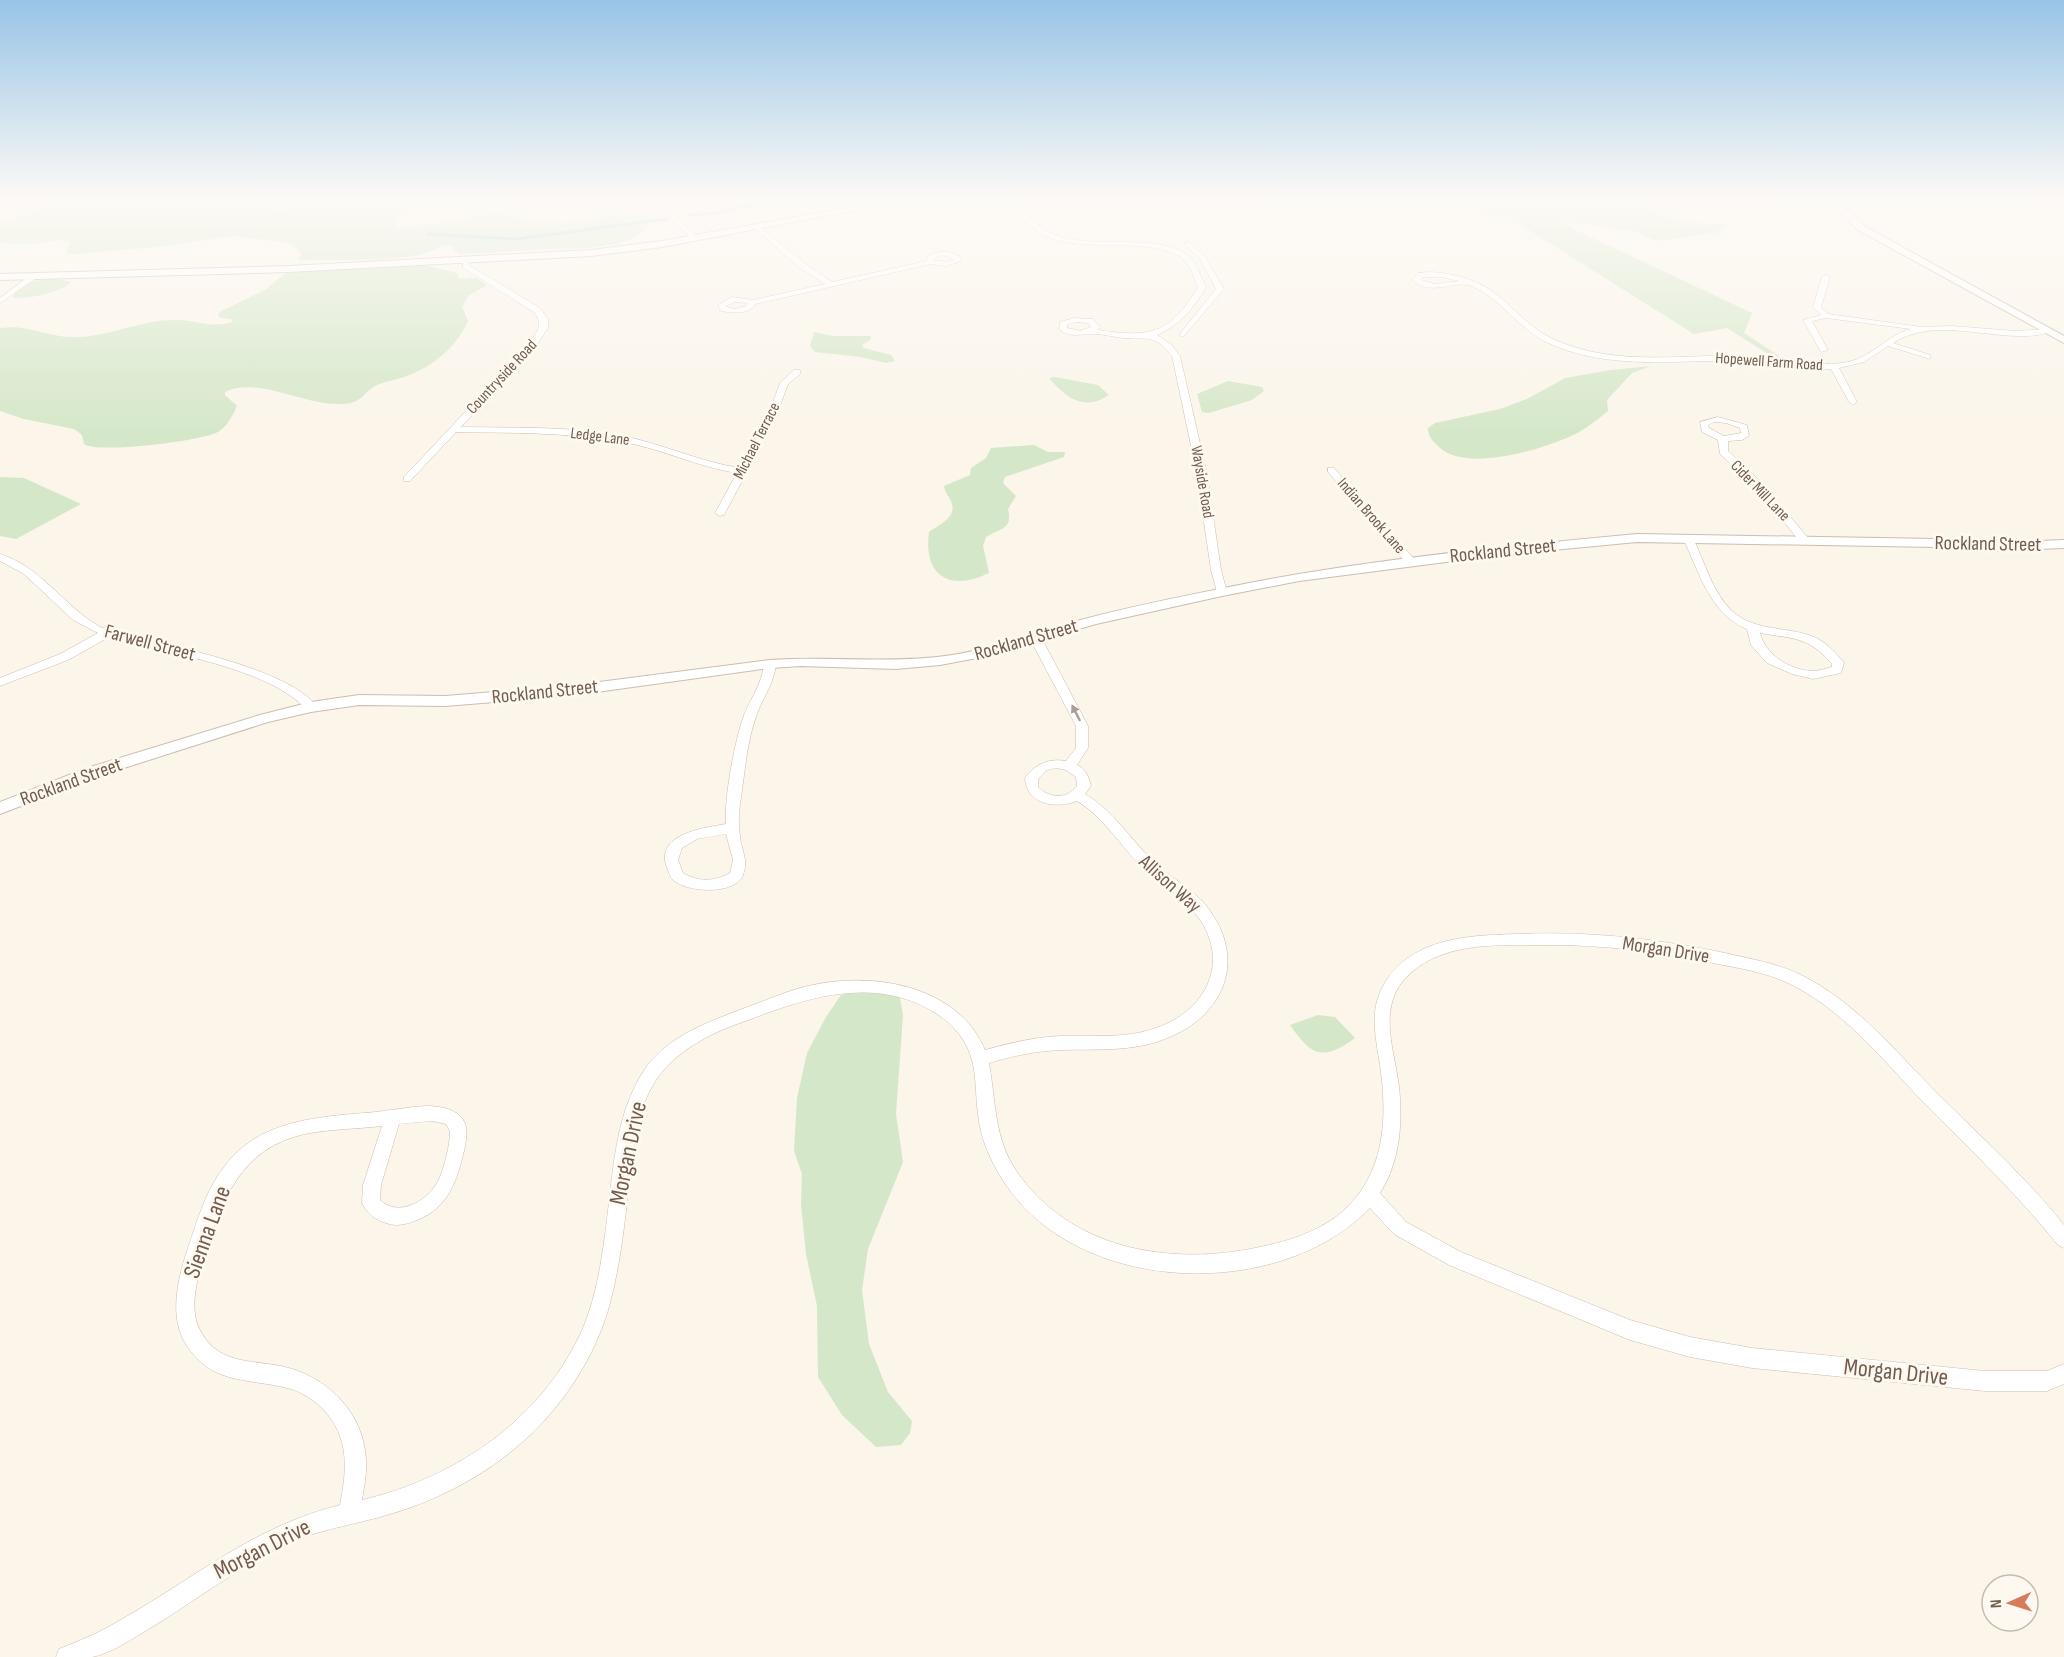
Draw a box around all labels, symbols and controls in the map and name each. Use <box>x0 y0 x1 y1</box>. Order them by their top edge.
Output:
street label: Countryside Road <box>463 336 541 418</box>
street label: Hopewell Farm Road <box>1715 349 1823 375</box>
street label: Michael Terrace <box>730 399 784 483</box>
street label: Ledge Lane <box>569 424 631 450</box>
street label: Wayside Road <box>1186 444 1218 520</box>
street label: Cider Mill Lane <box>1726 457 1794 525</box>
street label: Indian Brook Lane <box>1333 474 1409 558</box>
street label: Rockland Street <box>1934 531 2042 557</box>
street label: Rockland Street <box>1449 533 1557 569</box>
street label: Rockland Street <box>971 614 1081 666</box>
street label: Farwell Street <box>102 619 198 667</box>
street label: Rockland Street <box>491 674 599 710</box>
one-way arrow <box>1071 704 1081 721</box>
street label: Rockland Street <box>17 752 125 812</box>
street label: Allison Way <box>1133 849 1206 918</box>
street label: Morgan Drive <box>1621 931 1711 969</box>
street label: Morgan Drive <box>603 1099 653 1207</box>
street label: Sienna Lane <box>177 1182 237 1282</box>
street label: Morgan Drive <box>1842 1352 1950 1392</box>
street label: Morgan Drive <box>209 1512 315 1586</box>
north arrow <box>1980 1573 2040 1633</box>
text: N <box>1987 1599 2006 1608</box>

